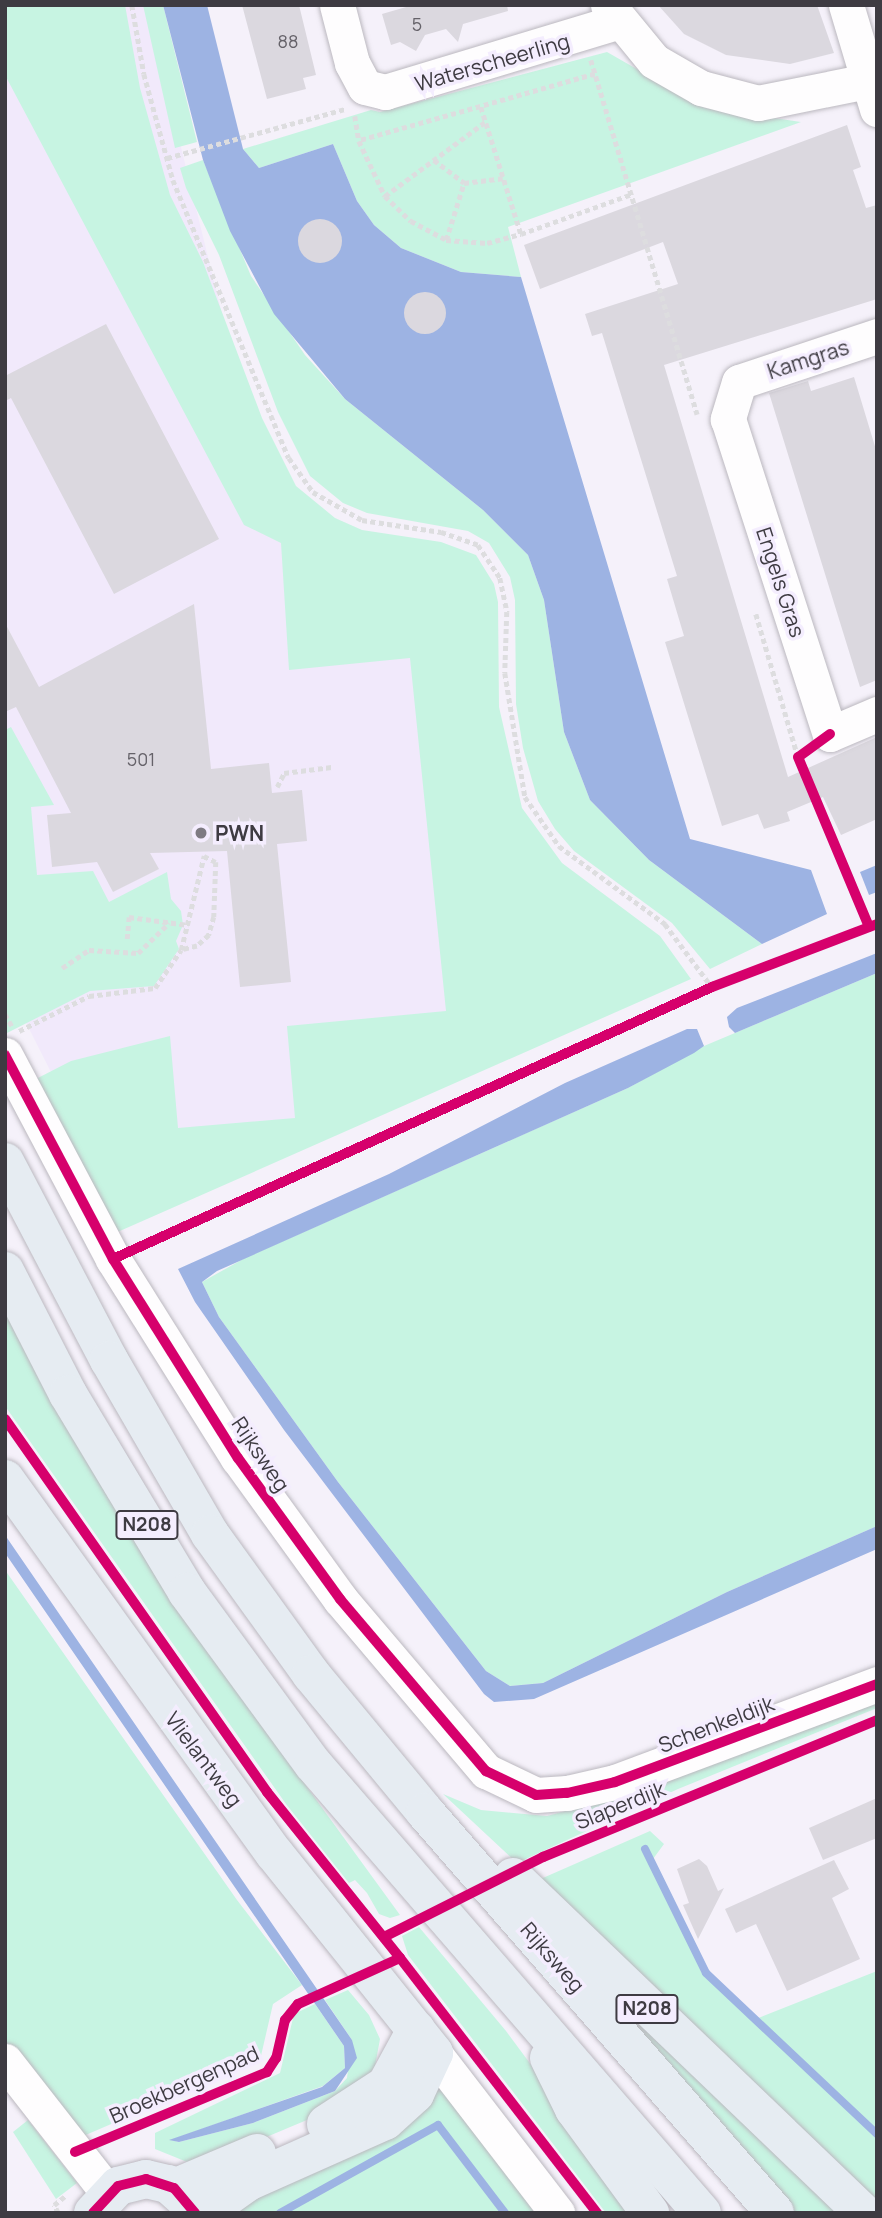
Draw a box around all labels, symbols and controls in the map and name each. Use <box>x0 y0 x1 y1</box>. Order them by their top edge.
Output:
house number: 5 <box>412 13 422 35</box>
street label: Waterscheerling <box>412 28 572 96</box>
house number: 88 <box>278 30 298 52</box>
street label: Kamgras <box>764 334 852 384</box>
street label: Engels Gras <box>751 524 811 640</box>
house number: 501 <box>127 748 155 770</box>
place label: PWN <box>215 820 264 846</box>
marker: PWN <box>193 825 209 841</box>
street label: Rijksweg <box>227 1412 295 1496</box>
road number: N208 <box>114 1510 180 1540</box>
street label: Schenkeldijk <box>655 1690 777 1758</box>
street label: Vlielantweg <box>160 1707 248 1811</box>
street label: Slaperdijk <box>571 1776 669 1834</box>
street label: Rijksweg <box>516 1917 590 1997</box>
road number: N208 <box>614 1994 680 2024</box>
street label: Broekbergenpad <box>106 2040 262 2128</box>

